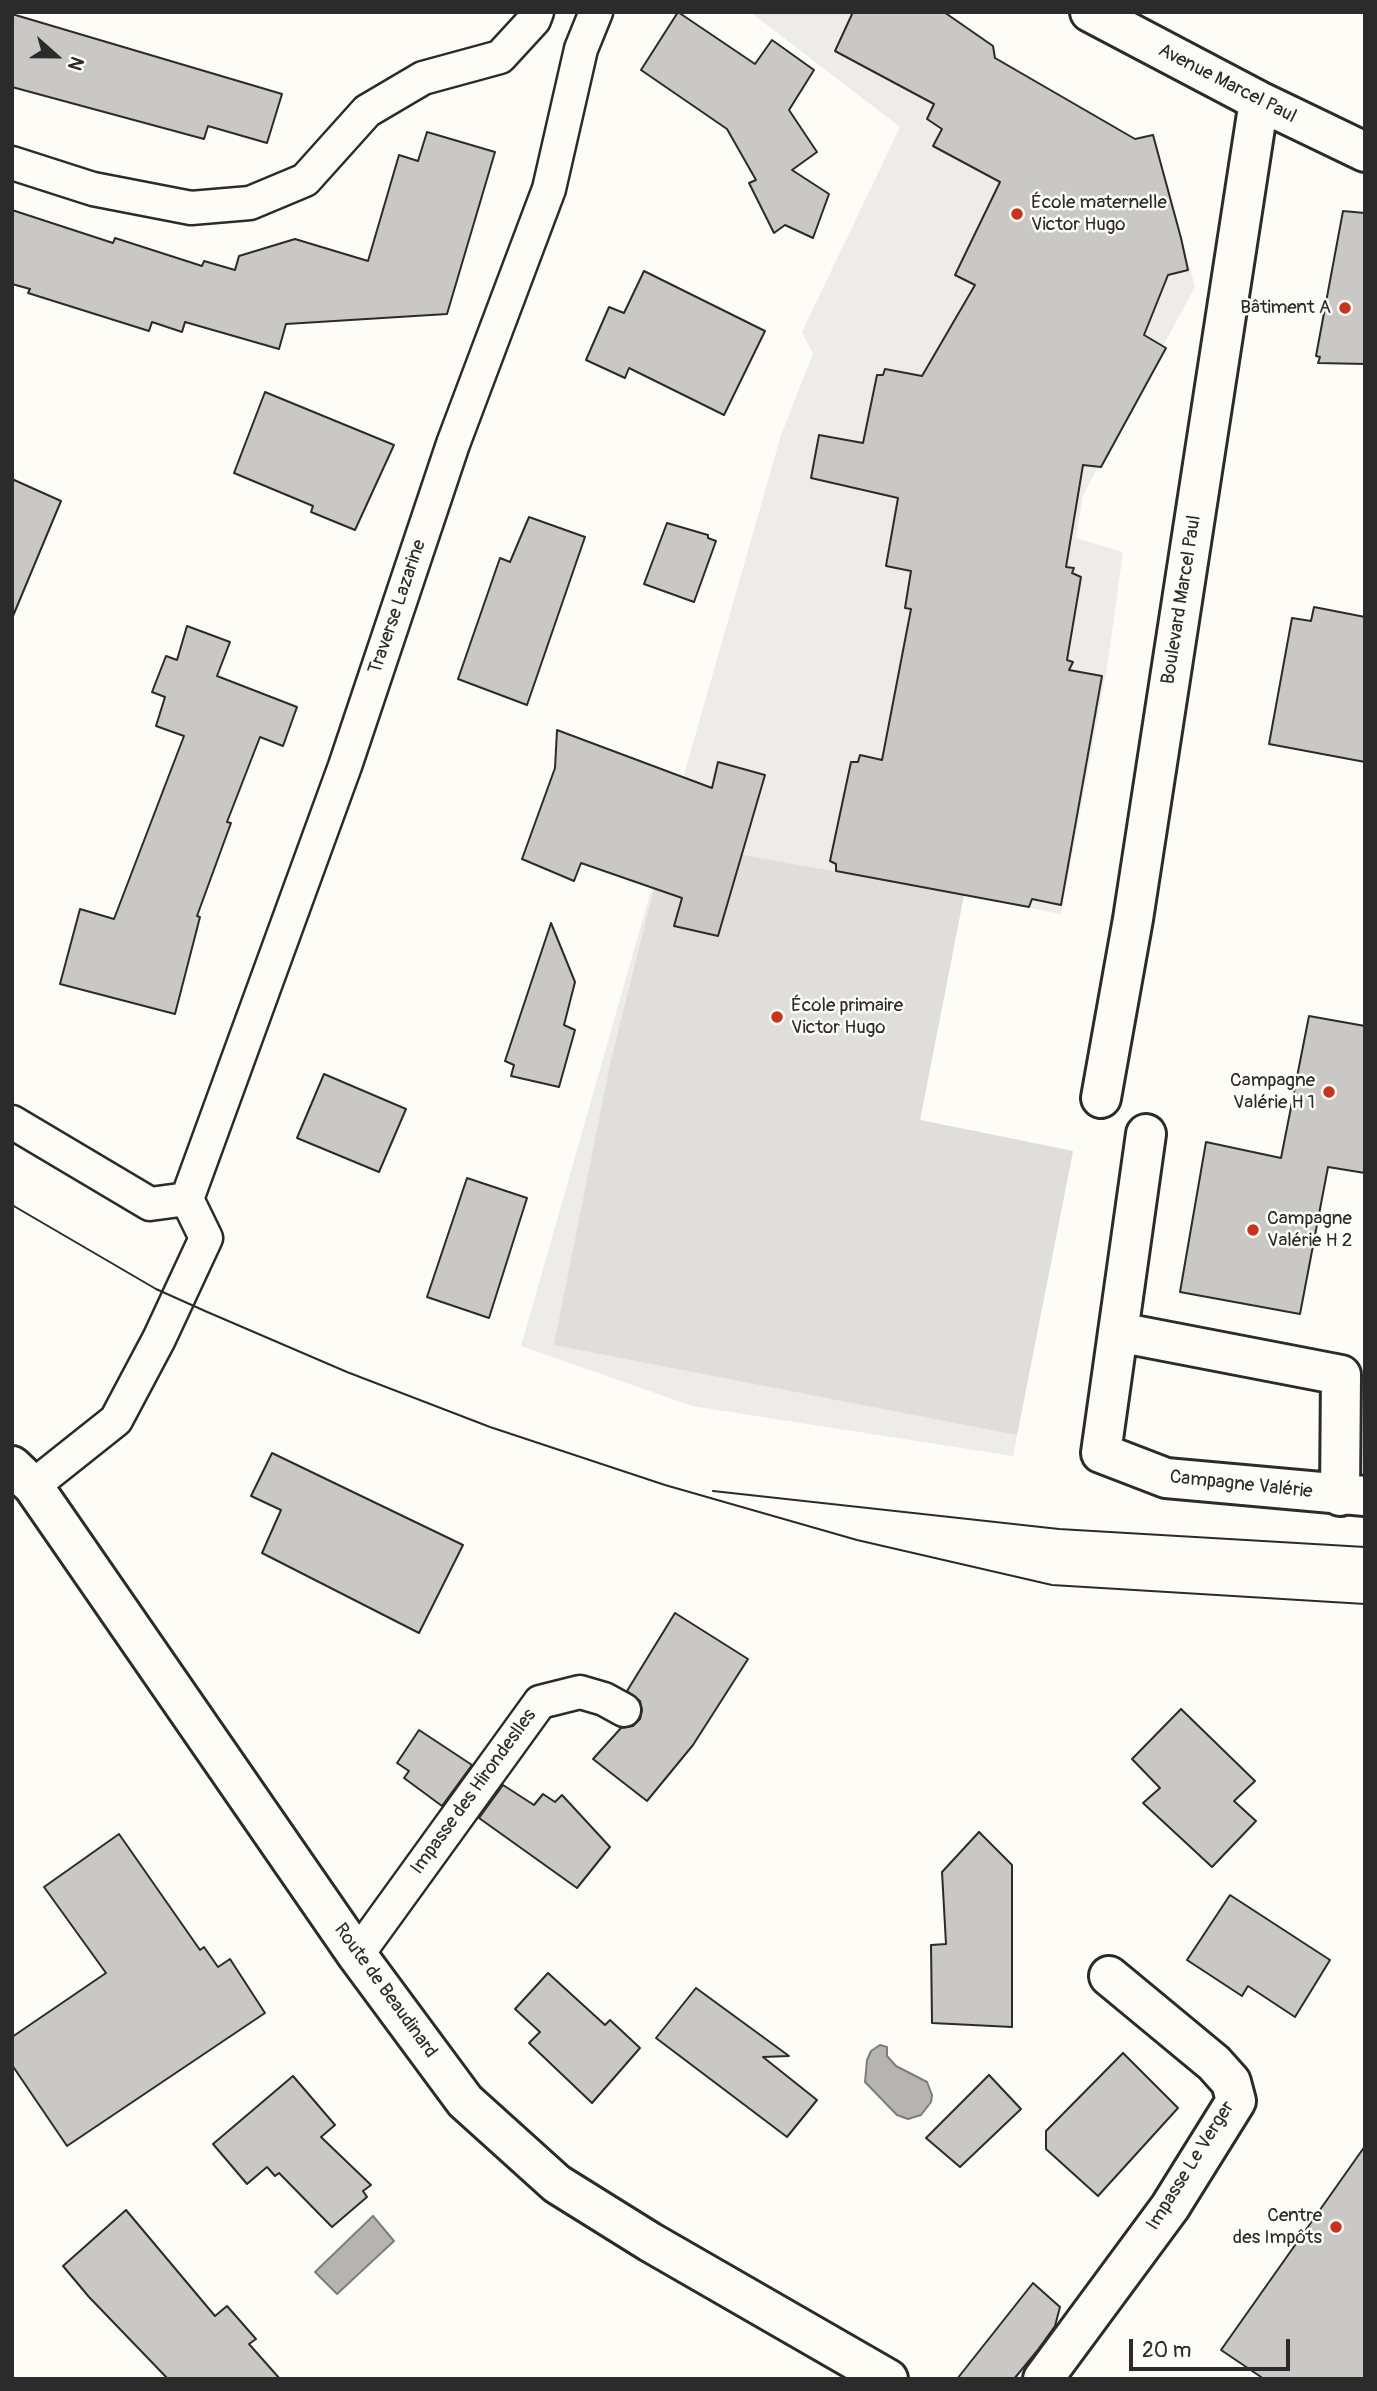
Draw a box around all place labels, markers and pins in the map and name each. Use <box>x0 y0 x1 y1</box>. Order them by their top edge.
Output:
place label: École maternelle Victor Hugo <box>1031 192 1167 236</box>
marker: École maternelle Victor Hugo <box>1009 206 1025 222</box>
place label: Bâtiment A <box>1240 297 1331 319</box>
marker: Bâtiment A <box>1337 300 1353 316</box>
place label: École primaire Victor Hugo <box>791 995 903 1039</box>
marker: École primaire Victor Hugo <box>769 1009 785 1025</box>
place label: Campagne Valérie H 1 <box>1230 1070 1315 1114</box>
marker: Campagne Valérie H 1 <box>1321 1084 1337 1100</box>
place label: Campagne Valérie H 2 <box>1267 1208 1352 1252</box>
marker: Campagne Valérie H 2 <box>1245 1222 1261 1238</box>
place label: Centre des Impôts <box>1233 2205 1322 2249</box>
marker: Centre des Impôts <box>1328 2219 1344 2235</box>

